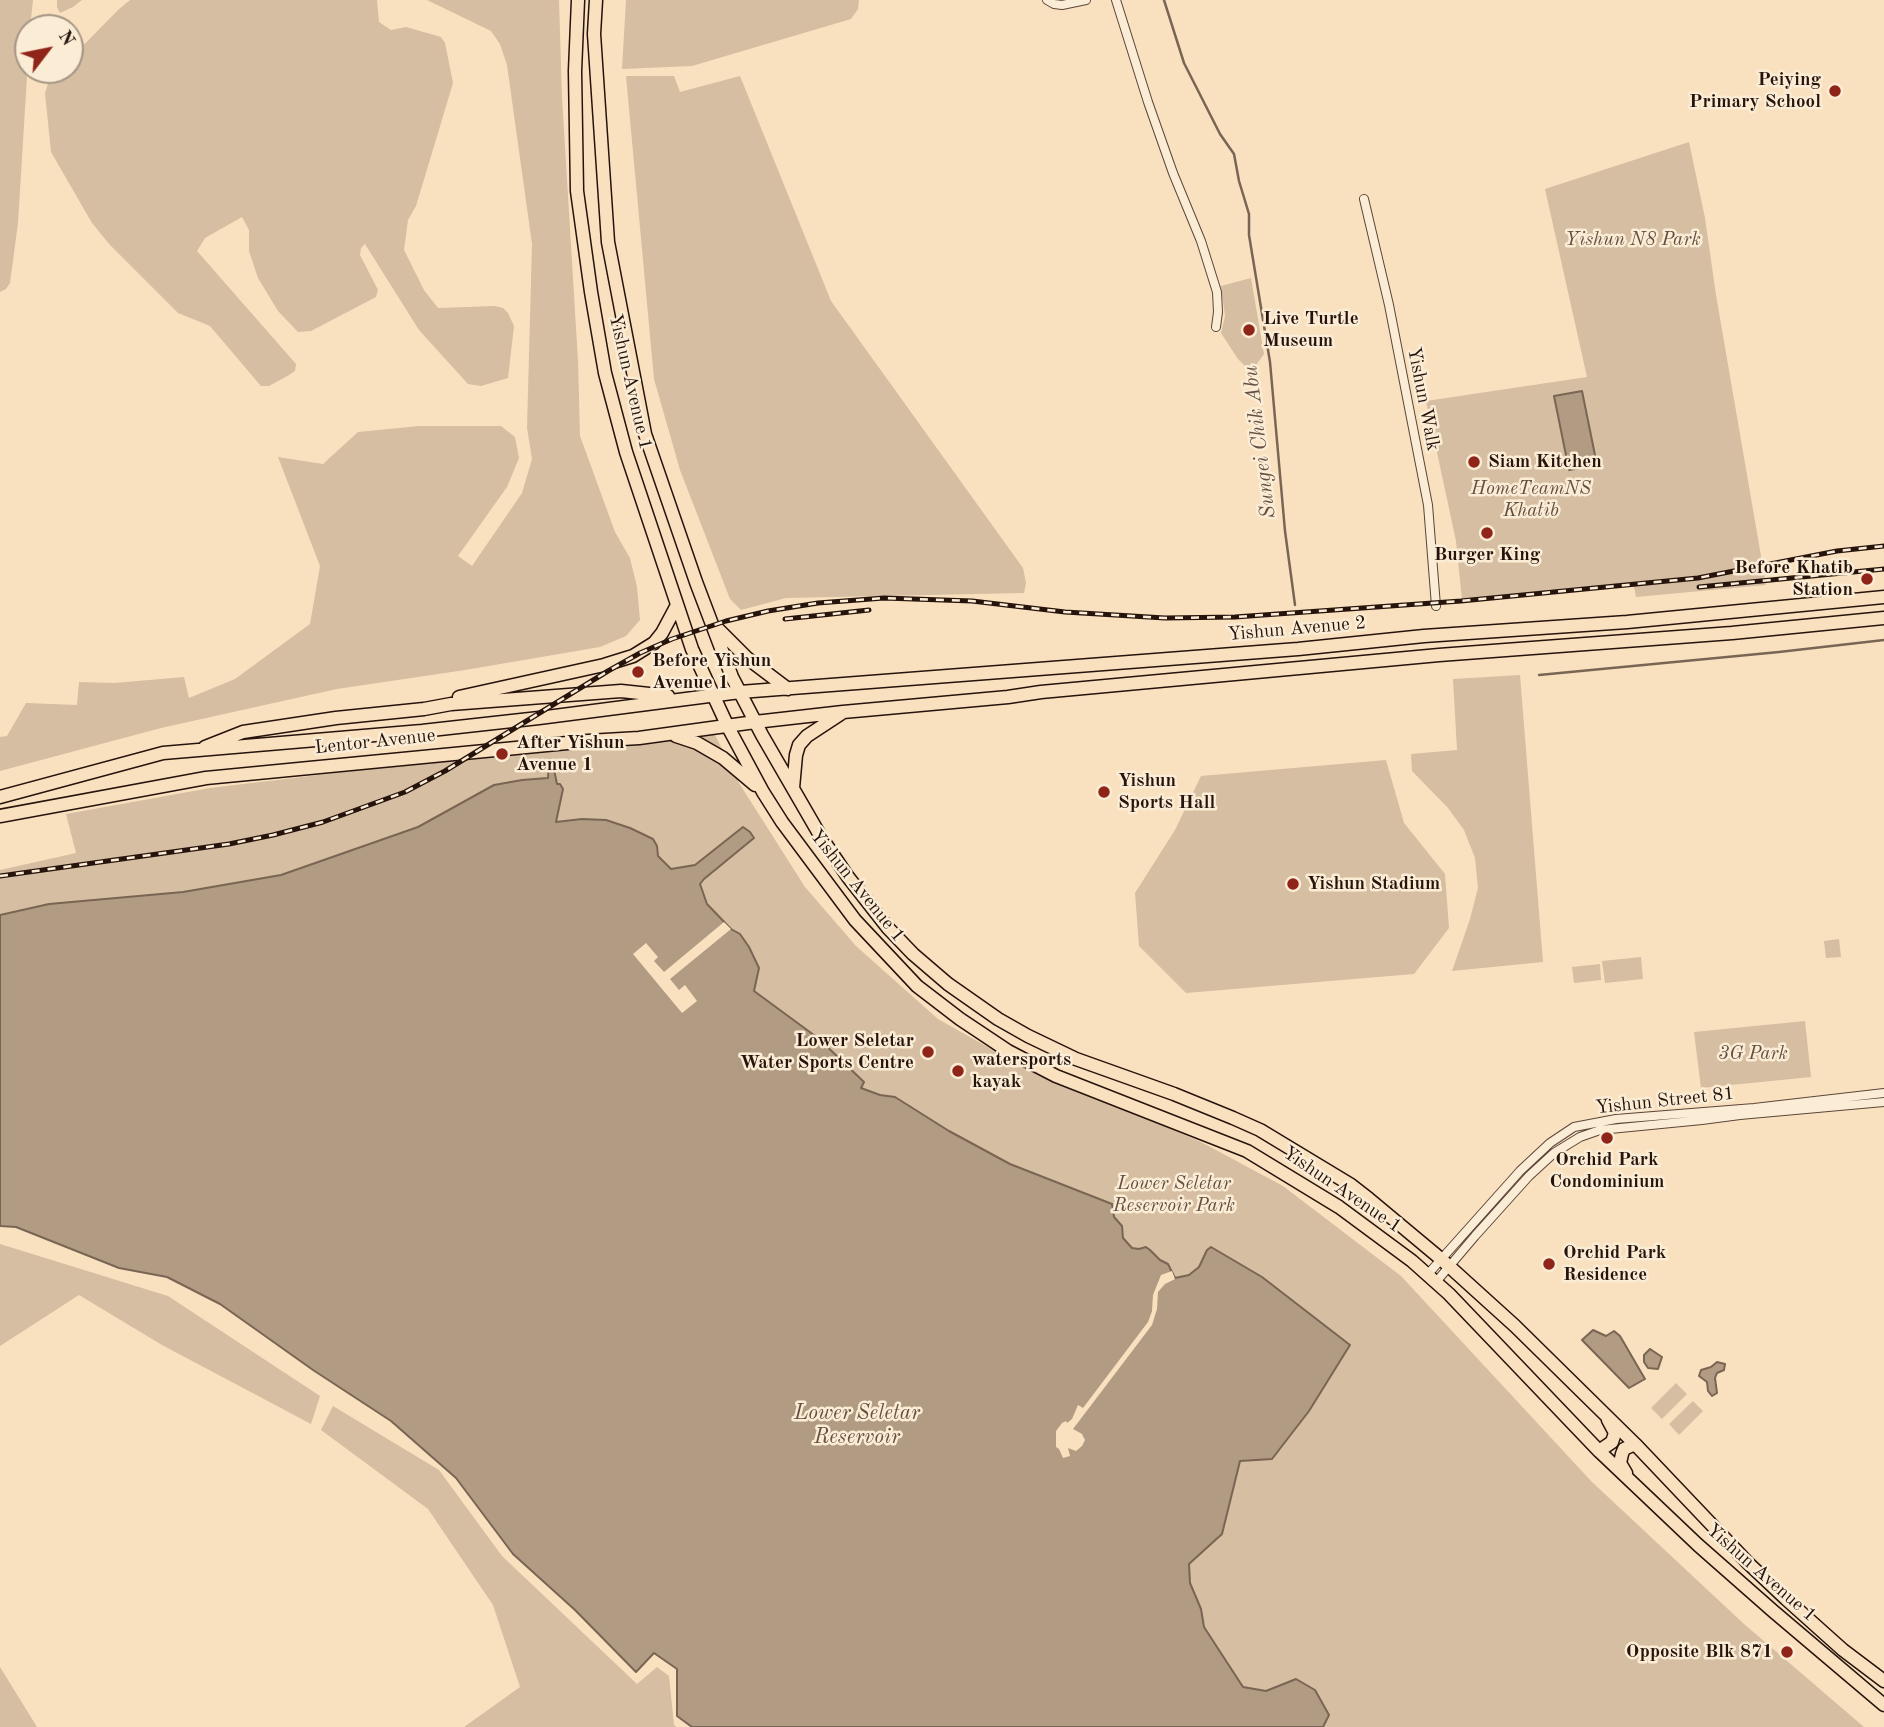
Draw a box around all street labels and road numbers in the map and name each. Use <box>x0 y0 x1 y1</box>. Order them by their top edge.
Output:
street label: Yishun Avenue 1 <box>603 312 657 452</box>
street label: Yishun Walk <box>1402 345 1444 453</box>
street label: Yishun Avenue 2 <box>1227 612 1367 646</box>
street label: Lentor Avenue <box>314 724 436 760</box>
street label: Yishun Avenue 1 <box>804 825 910 947</box>
street label: Yishun Street 81 <box>1594 1082 1736 1120</box>
street label: Yishun Avenue 1 <box>1278 1142 1406 1238</box>
street label: Yishun Avenue 1 <box>1701 1519 1821 1627</box>

